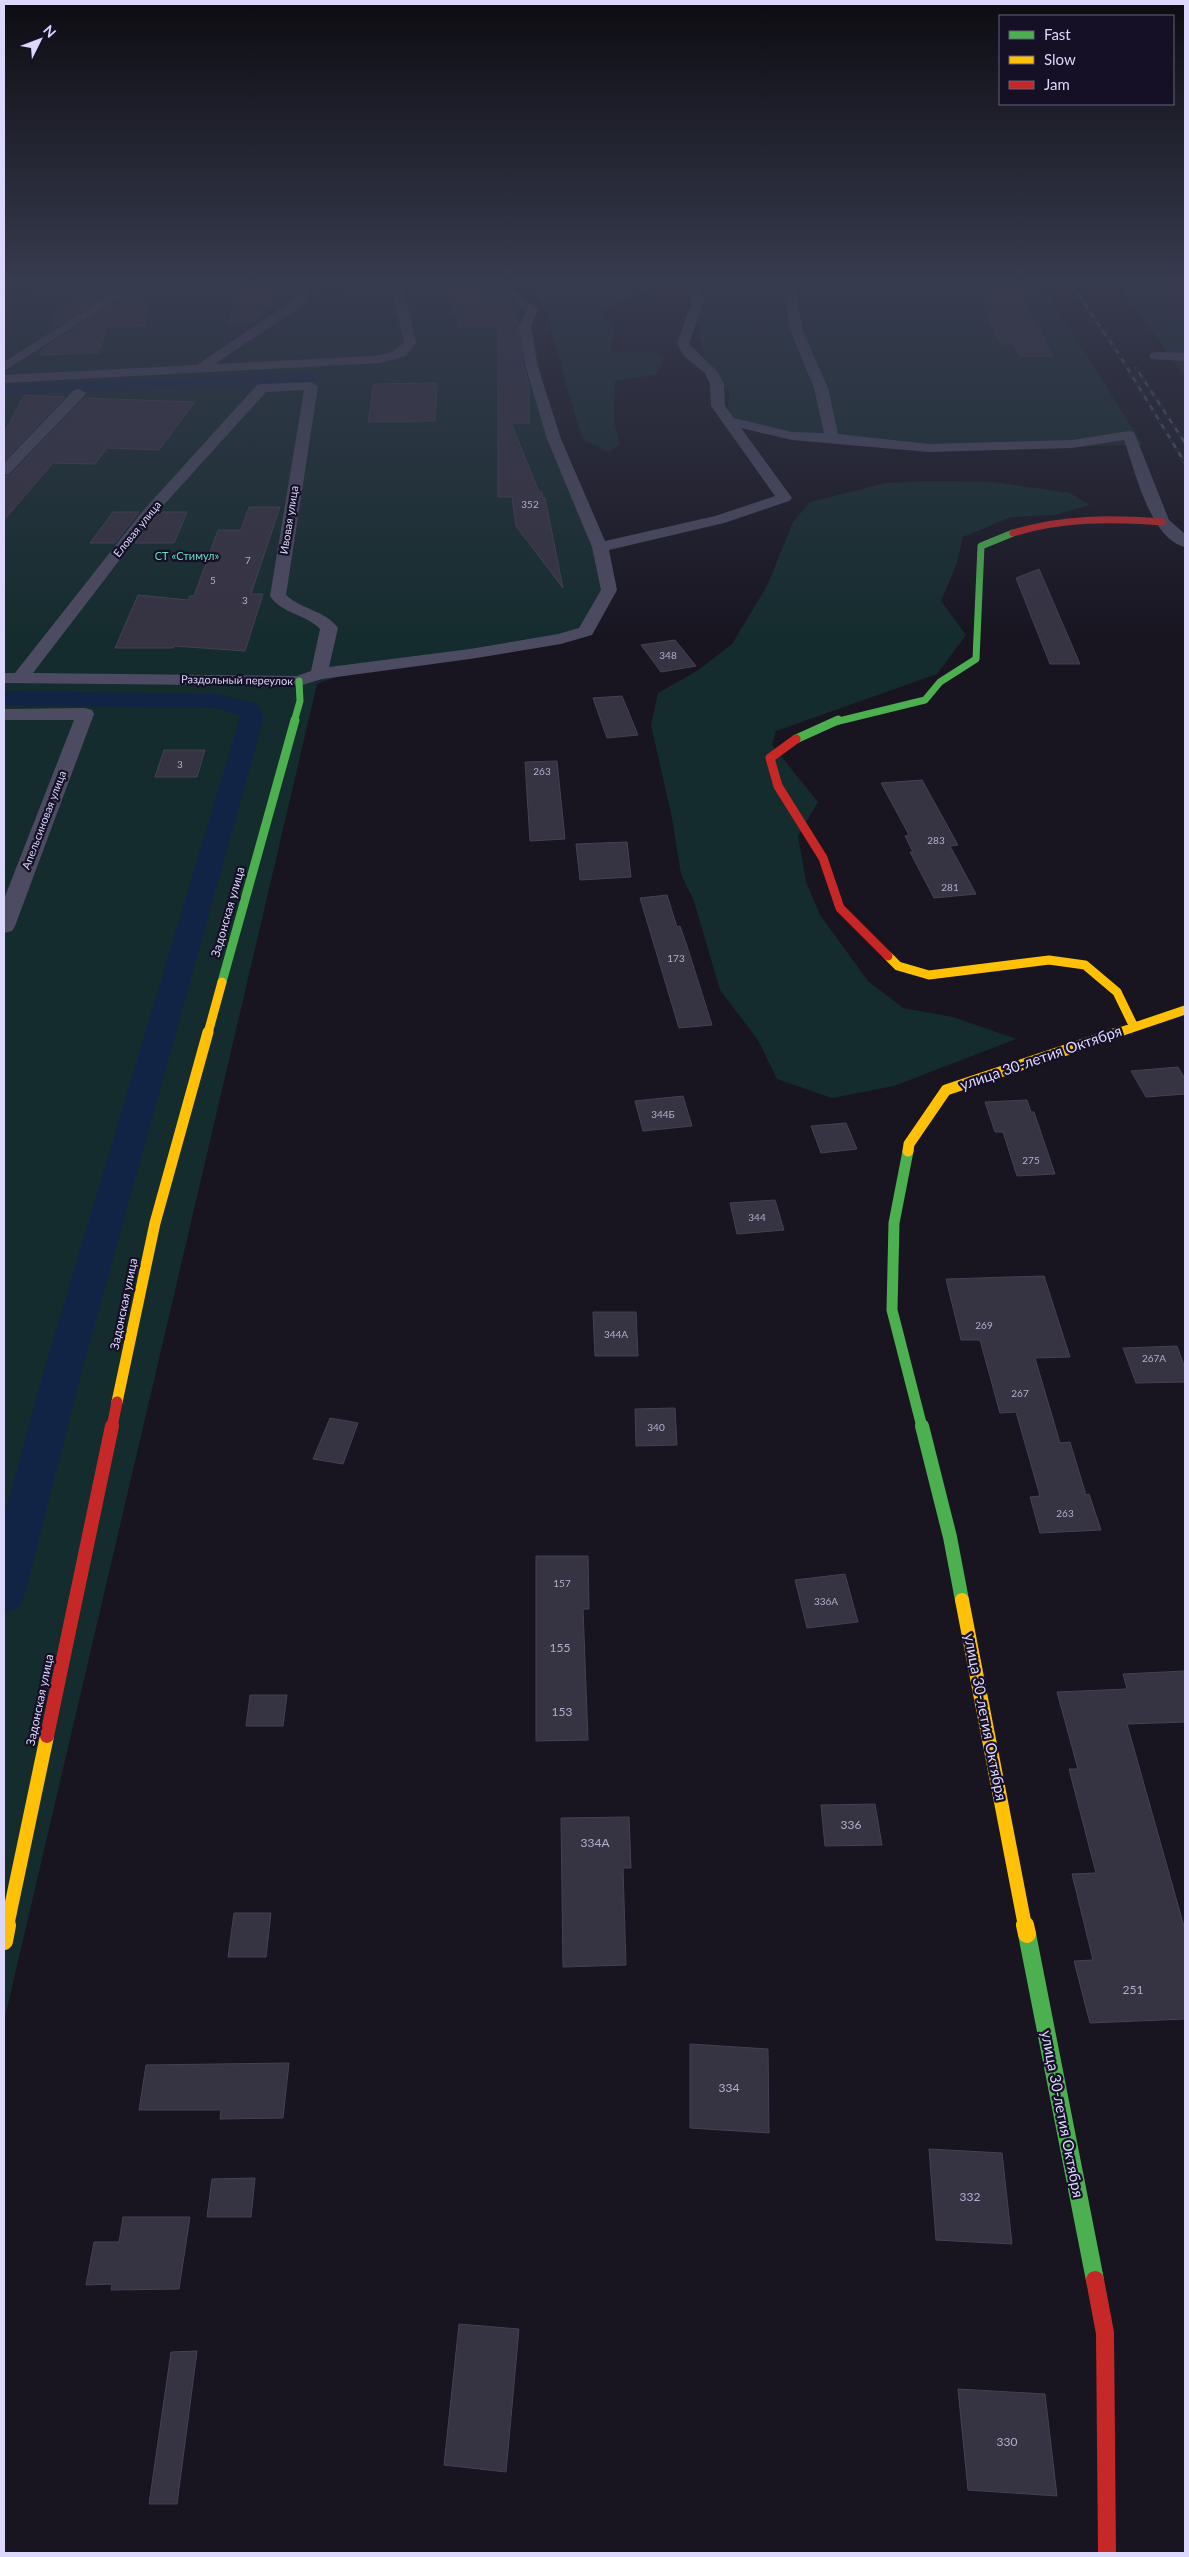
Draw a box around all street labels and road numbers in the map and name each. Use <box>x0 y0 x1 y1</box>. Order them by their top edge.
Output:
street label: Ивовая улица <box>277 485 300 555</box>
street label: Еловая улица <box>110 498 163 559</box>
street label: Раздольный переулок <box>181 672 293 687</box>
street label: Апельсиновая улица <box>19 769 68 871</box>
street label: Задонская улица <box>207 865 248 959</box>
street label: улица 30-летия Октября <box>957 1021 1124 1093</box>
street label: Задонская улица <box>106 1257 141 1351</box>
street label: улица 30-летия Октября <box>961 1632 1011 1802</box>
street label: Задонская улица <box>22 1653 57 1747</box>
street label: улица 30-летия Октября <box>1038 2029 1088 2199</box>

